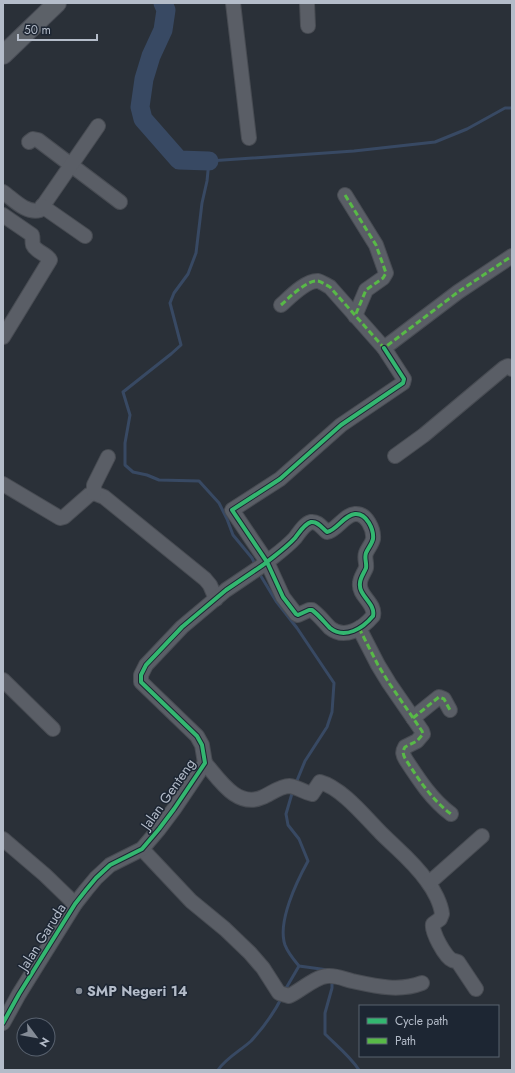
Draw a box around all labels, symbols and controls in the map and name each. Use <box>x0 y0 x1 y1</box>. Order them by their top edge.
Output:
scale bar <box>18 16 97 42</box>
text: 50 m <box>24 21 51 39</box>
street label: Jalan Genteng <box>135 754 200 835</box>
street label: Jalan Garuda <box>12 899 71 976</box>
place label: SMP Negeri 14 <box>87 981 188 1001</box>
marker: SMP Negeri 14 <box>74 986 84 996</box>
legend <box>359 1005 499 1057</box>
text: Cycle path <box>395 1012 448 1030</box>
north arrow <box>16 1017 56 1057</box>
text: Path <box>395 1032 416 1050</box>
text: N <box>35 1034 54 1050</box>

